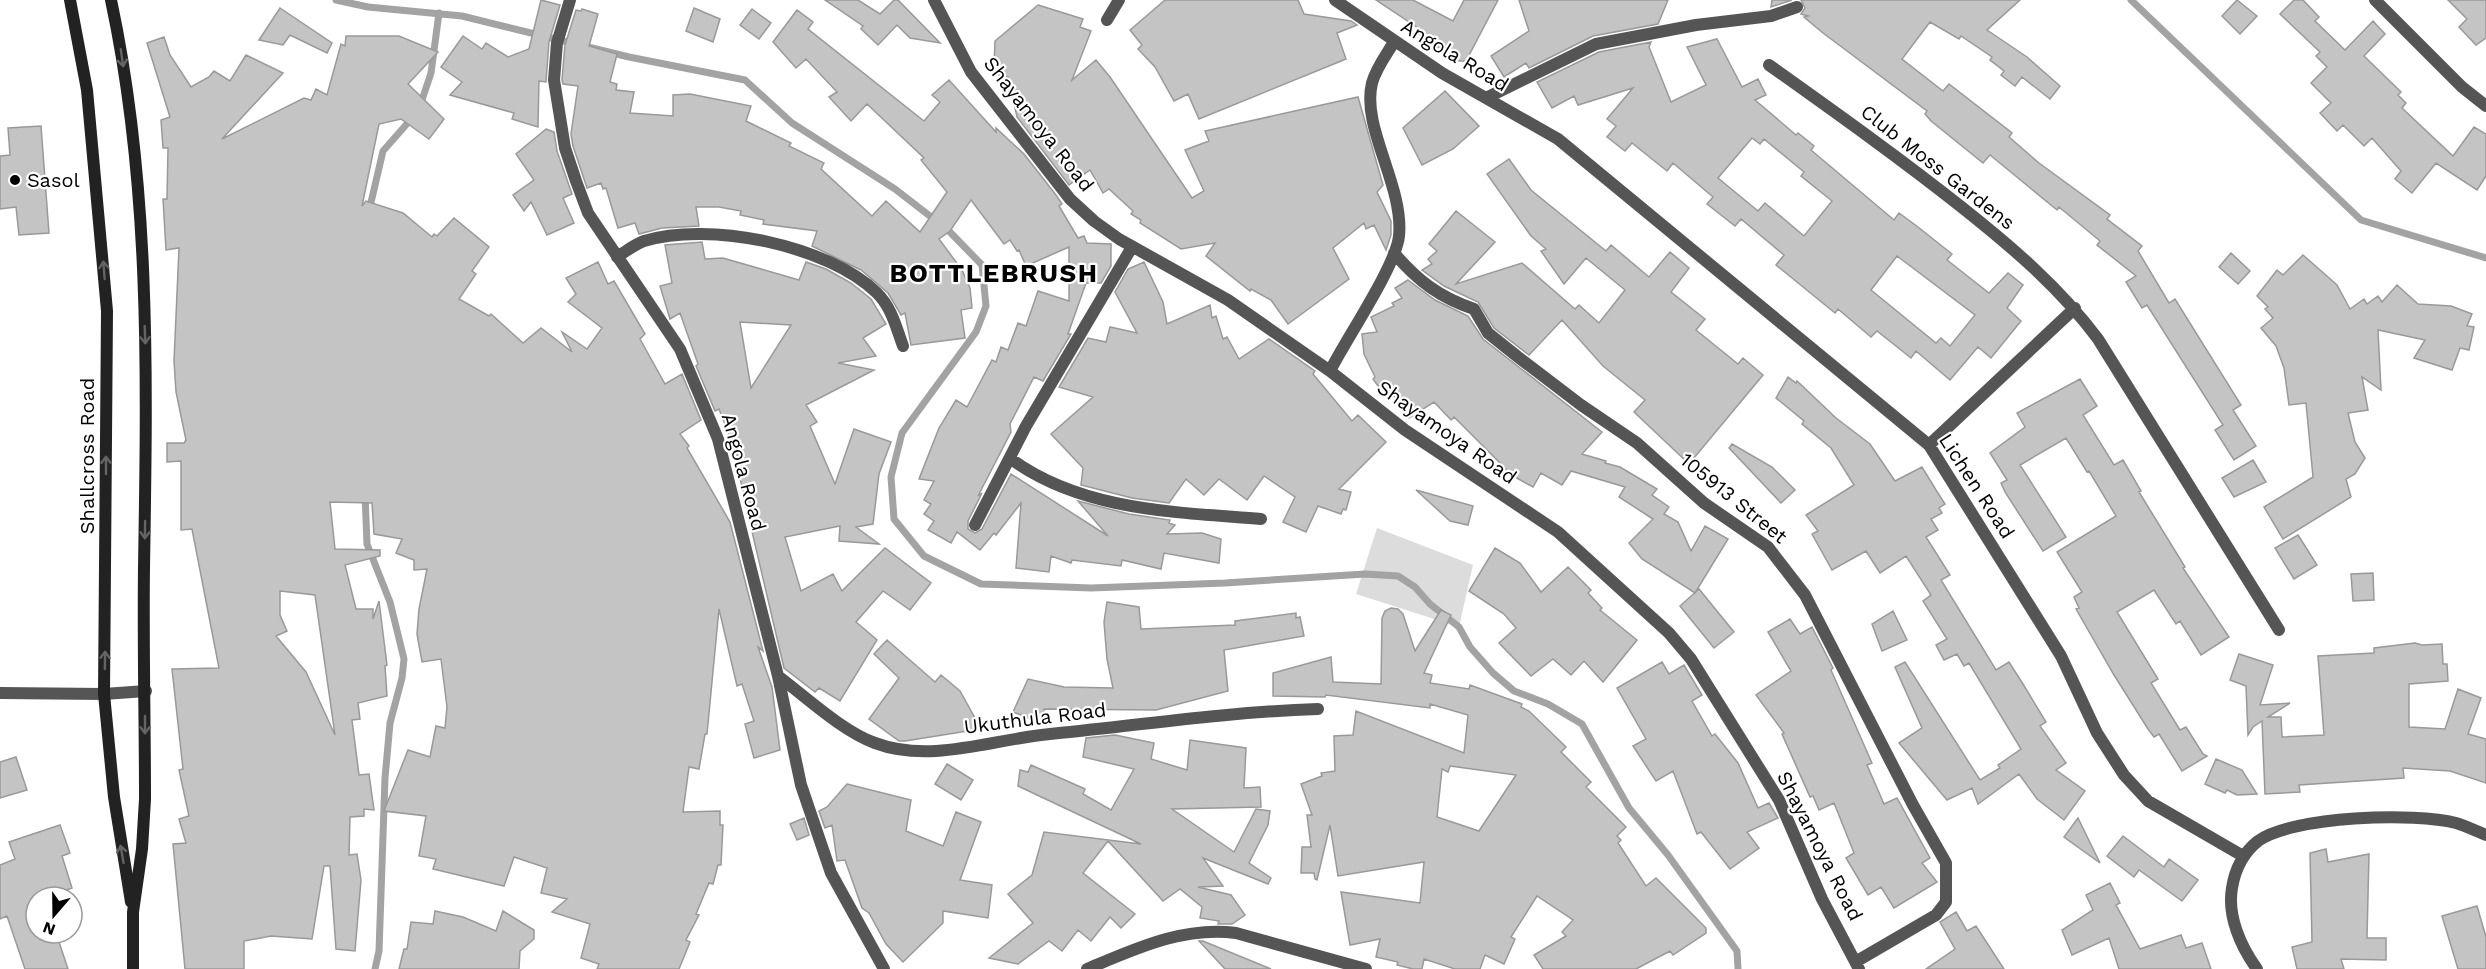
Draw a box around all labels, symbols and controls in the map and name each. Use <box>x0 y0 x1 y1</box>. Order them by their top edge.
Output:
street label: Angola Road <box>1397 14 1513 96</box>
one-way arrow <box>116 47 127 67</box>
street label: Shayamoya Road <box>979 52 1099 196</box>
street label: Club Moss Gardens <box>1856 99 2020 235</box>
place label: Sasol <box>27 168 80 192</box>
marker: Sasol <box>8 173 22 187</box>
district label: BOTTLEBRUSH <box>890 258 1098 288</box>
one-way arrow <box>99 261 110 281</box>
one-way arrow <box>140 325 151 345</box>
street label: Shayamoya Road <box>1373 375 1521 489</box>
street label: Shallcross Road <box>75 378 99 534</box>
street label: Angola Road <box>717 411 771 533</box>
street label: Lichen Road <box>1934 429 2020 543</box>
street label: 105913 Street <box>1676 448 1793 549</box>
one-way arrow <box>100 456 112 476</box>
one-way arrow <box>139 520 151 540</box>
one-way arrow <box>99 651 111 671</box>
street label: Ukuthula Road <box>962 697 1108 739</box>
one-way arrow <box>139 715 151 735</box>
street label: Shayamoya Road <box>1772 767 1868 925</box>
one-way arrow <box>116 845 127 864</box>
north arrow <box>24 885 84 945</box>
text: N <box>40 918 58 940</box>

